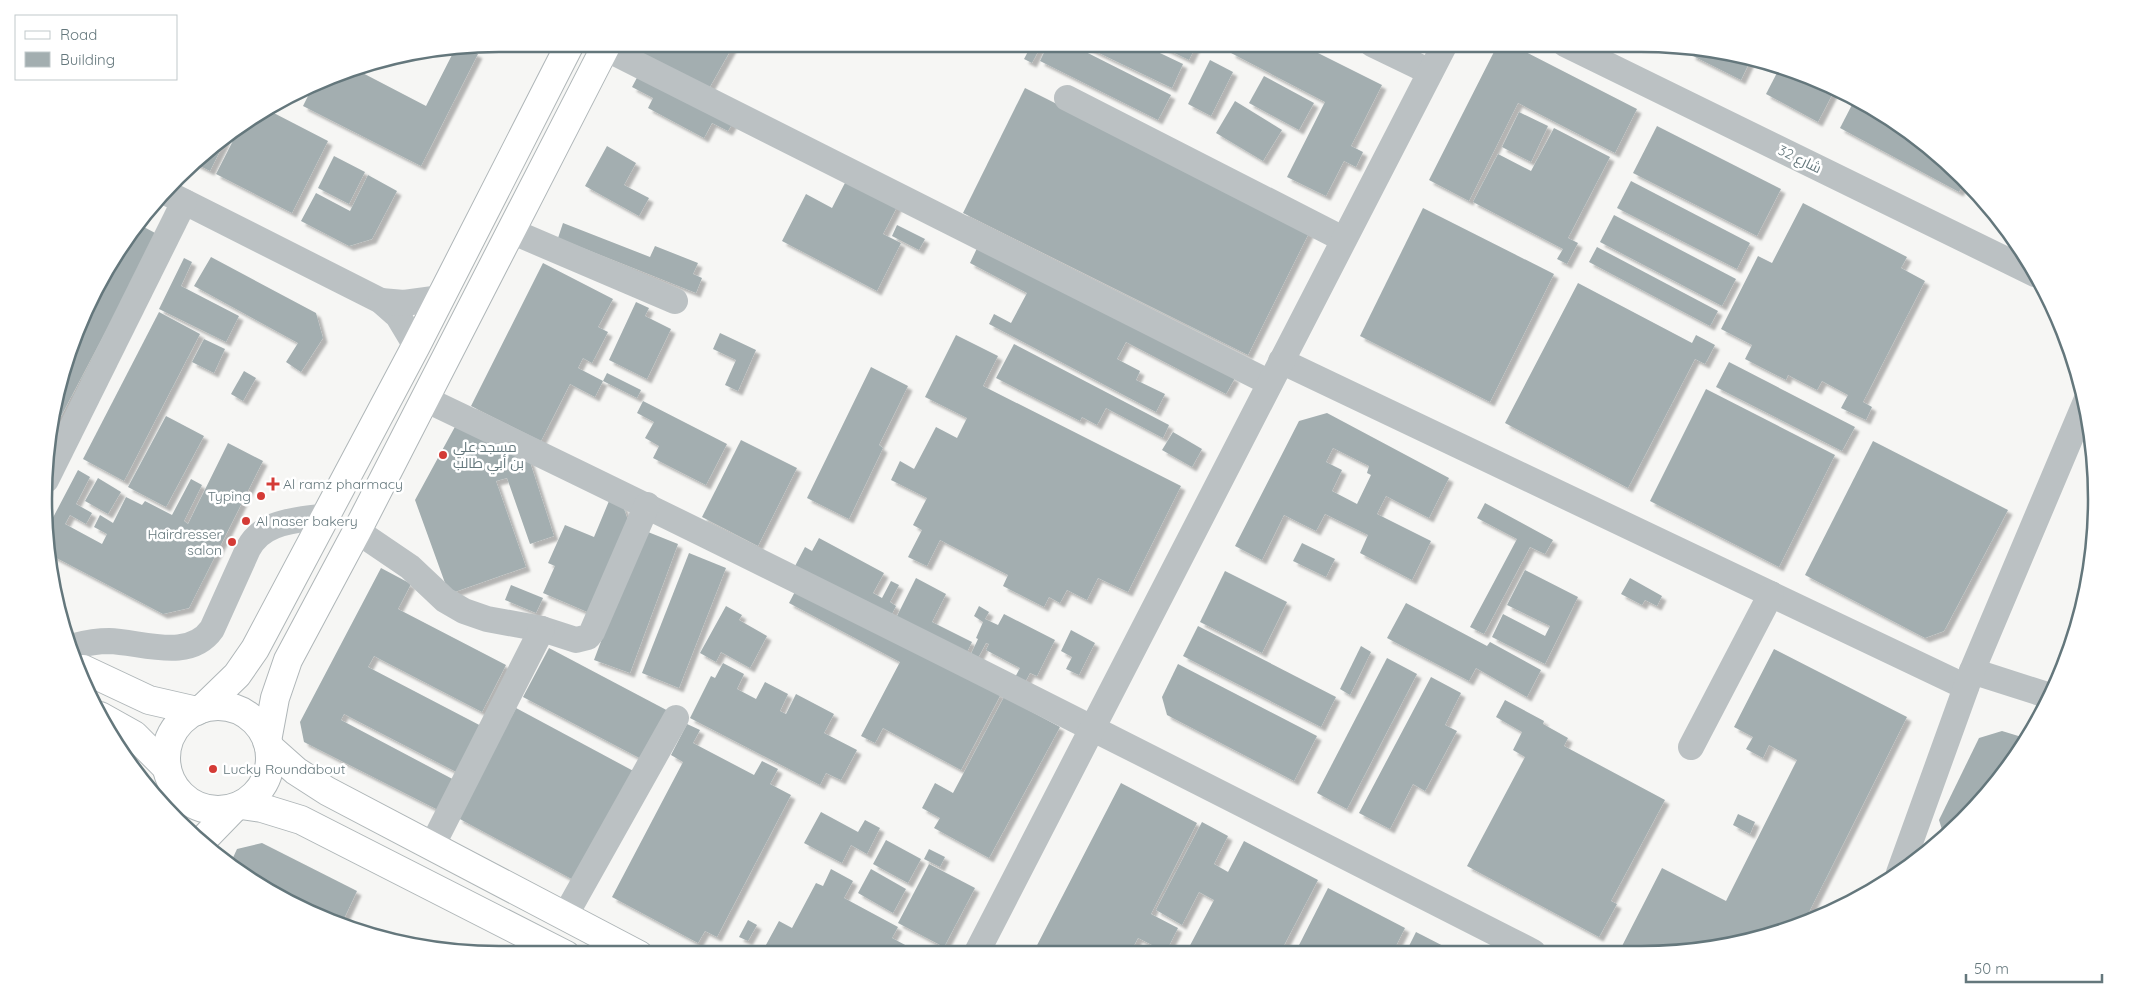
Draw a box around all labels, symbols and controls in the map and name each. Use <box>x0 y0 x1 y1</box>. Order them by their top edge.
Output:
legend <box>15 15 178 80</box>
text: Road <box>60 25 97 44</box>
text: Building <box>60 50 115 69</box>
street label: شارع 32 <box>1775 141 1825 177</box>
place label: مسجد علي بن أبي طالب <box>453 438 524 475</box>
marker: مسجد علي بن أبي طالب <box>437 449 449 461</box>
place label: Al ramz pharmacy <box>283 475 403 493</box>
marker: Al ramz pharmacy <box>267 478 279 490</box>
place label: Typing <box>208 487 251 505</box>
marker: Typing <box>255 490 267 502</box>
place label: Al naser bakery <box>256 512 358 530</box>
marker: Al naser bakery <box>240 515 252 527</box>
place label: Hairdresser salon <box>147 525 223 559</box>
marker: Hairdresser salon <box>226 536 238 548</box>
place label: Lucky Roundabout <box>223 760 346 778</box>
marker: Lucky Roundabout <box>207 763 219 775</box>
scale bar <box>1966 952 2102 984</box>
text: 50 m <box>1974 959 2009 978</box>

